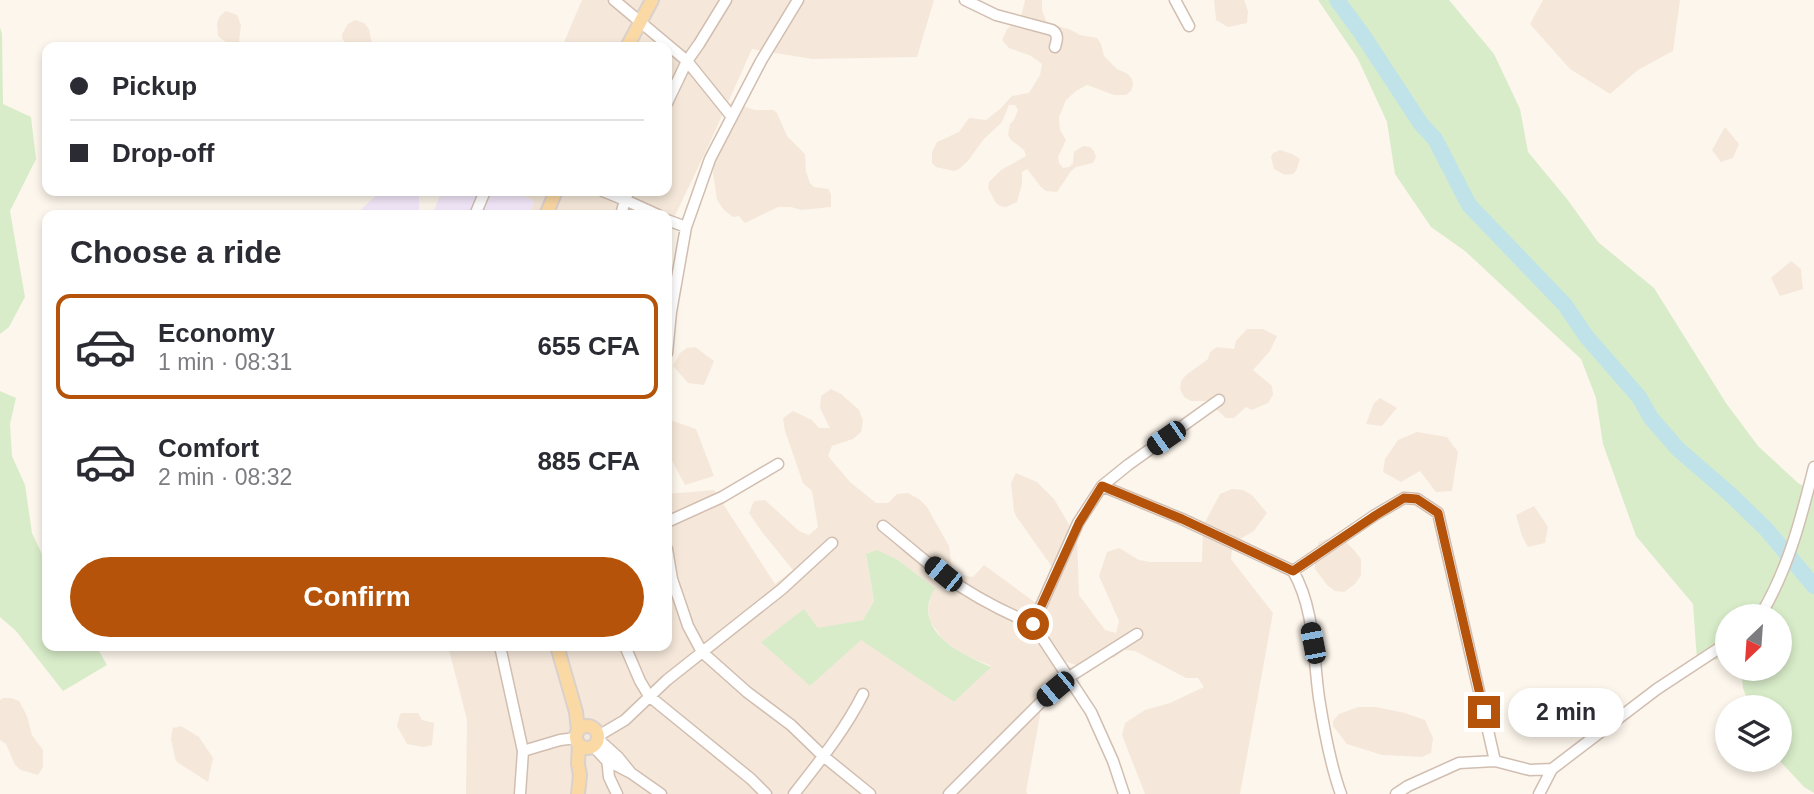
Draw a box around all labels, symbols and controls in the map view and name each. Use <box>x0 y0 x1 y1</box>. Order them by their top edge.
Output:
text: Pickup <box>112 71 197 101</box>
text: Drop-off <box>112 138 215 168</box>
text: Choose a ride <box>70 234 282 270</box>
icon: car <box>74 315 137 378</box>
text: Economy <box>158 318 275 348</box>
text: 655 CFA <box>537 331 640 361</box>
text: 1 min · 08:31 <box>158 349 292 375</box>
car <box>1143 417 1190 459</box>
icon: car <box>74 430 137 493</box>
text: Comfort <box>158 433 259 463</box>
text: 885 CFA <box>537 446 640 476</box>
text: 2 min · 08:32 <box>158 464 292 490</box>
car <box>921 553 966 595</box>
button: Confirm <box>70 557 644 637</box>
north arrow <box>1715 604 1792 681</box>
map controls <box>1715 604 1792 772</box>
route start <box>1017 608 1049 640</box>
car <box>1299 620 1328 666</box>
car <box>1033 667 1078 711</box>
callout: 2 min <box>1508 688 1624 736</box>
button: layers <box>1715 695 1792 772</box>
route end <box>1468 696 1500 728</box>
text: 2 min <box>1536 699 1596 725</box>

